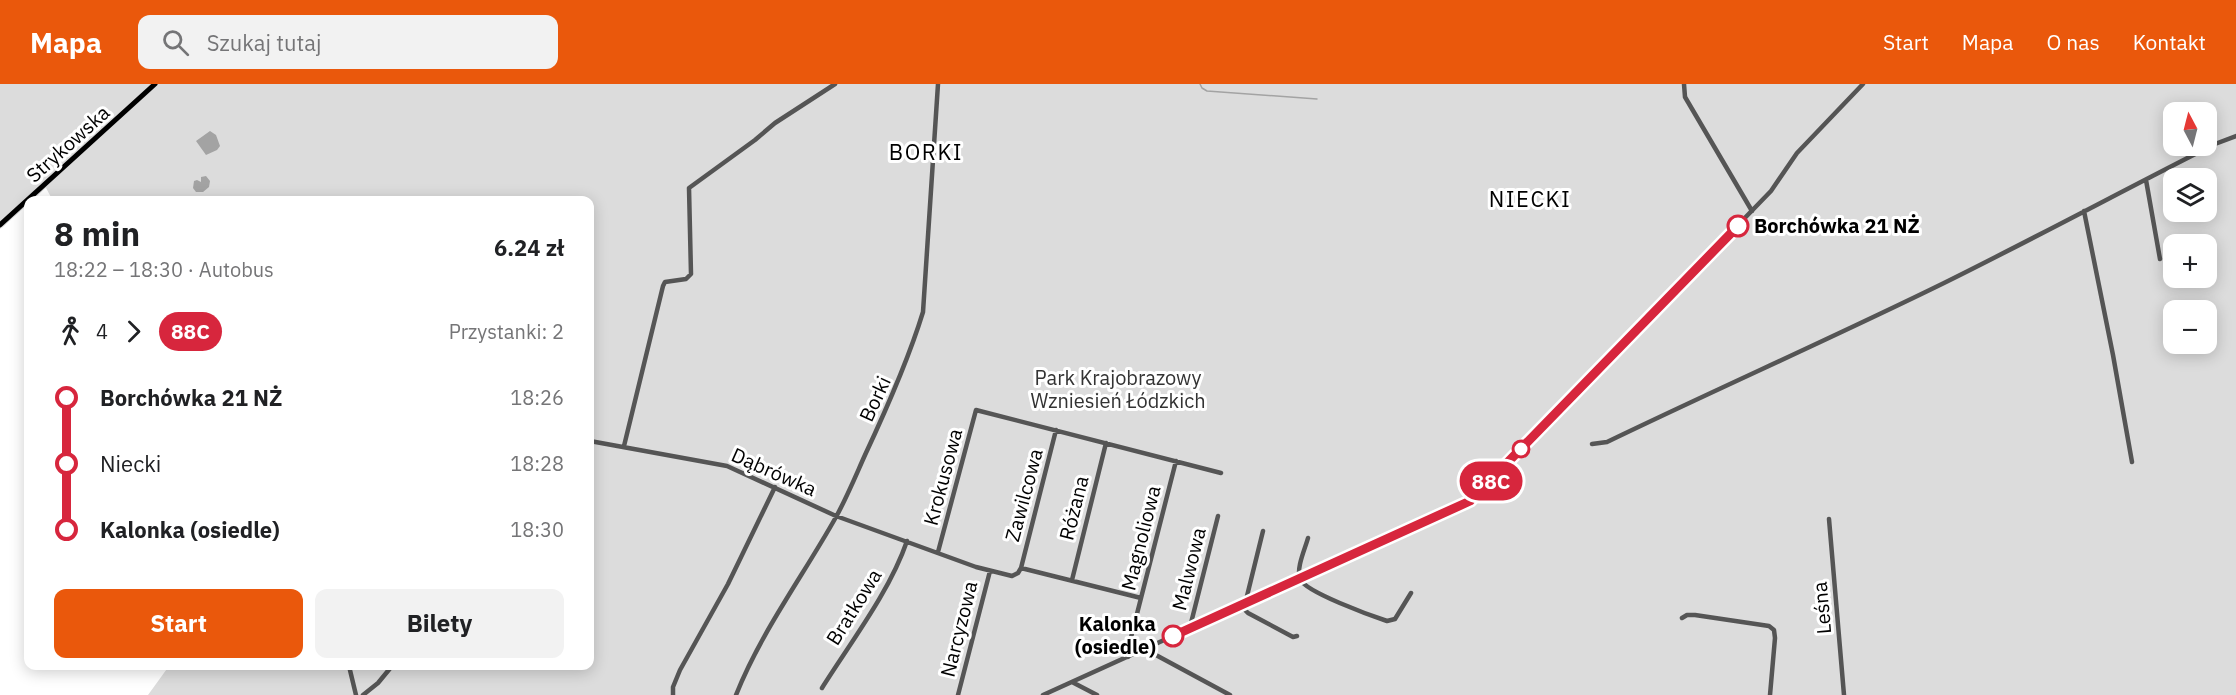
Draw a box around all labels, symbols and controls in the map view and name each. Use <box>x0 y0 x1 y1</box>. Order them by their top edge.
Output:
search box <box>138 15 558 69</box>
text: Mapa <box>30 24 102 61</box>
icon: search <box>159 26 192 59</box>
text: Szukaj tutaj <box>207 28 321 57</box>
text: Start <box>1883 28 1929 56</box>
text: Mapa <box>1962 28 2014 56</box>
text: O nas <box>2047 28 2100 56</box>
text: Kontakt <box>2133 28 2206 56</box>
street label: Strykowska <box>20 99 115 188</box>
north arrow <box>2163 102 2217 156</box>
map controls <box>2163 102 2217 354</box>
district label: BORKI <box>889 137 963 166</box>
button: layers <box>2163 168 2217 222</box>
district label: NIECKI <box>1489 184 1571 213</box>
text: 8 min <box>54 212 140 255</box>
place label: Borchówka 21 NŻ <box>1754 212 1920 239</box>
marker: Borchówka 21 NŻ <box>1727 215 1749 237</box>
text: 6.24 zł <box>494 233 564 262</box>
button: + <box>2163 234 2217 288</box>
text: 18:22 – 18:30 · Autobus <box>54 256 274 283</box>
button: − <box>2163 300 2217 354</box>
icon: walk <box>54 315 87 348</box>
icon: forward <box>117 315 150 348</box>
text: 88C <box>171 317 210 345</box>
text: 4 <box>96 318 108 345</box>
text: Przystanki: 2 <box>449 318 564 345</box>
park label: Park Krajobrazowy Wzniesień Łódzkich <box>1030 364 1206 414</box>
street label: Borki <box>852 372 897 426</box>
text: Borchówka 21 NŻ <box>100 383 282 412</box>
text: 18:26 <box>510 384 564 411</box>
street label: Krokusowa <box>917 425 968 528</box>
unlabelled marker <box>1512 440 1530 458</box>
street label: Dąbrówka <box>727 441 821 502</box>
street label: Zawilcowa <box>998 445 1049 544</box>
text: Niecki <box>100 449 161 478</box>
text: 18:28 <box>510 450 564 477</box>
line badge: 88C <box>1456 462 1526 500</box>
text: 88C <box>1472 467 1510 495</box>
street label: Różana <box>1052 472 1095 543</box>
street label: Magnoliowa <box>1114 482 1167 593</box>
text: Kalonka (osiedle) <box>100 515 280 544</box>
text: 18:30 <box>510 516 564 543</box>
street label: Malwowa <box>1165 524 1212 613</box>
street label: Bratkowa <box>820 563 888 650</box>
street label: Narcyzowa <box>934 578 984 680</box>
street label: Leśna <box>1806 580 1837 635</box>
button: Start <box>54 589 303 658</box>
button: Bilety <box>315 589 564 658</box>
place label: Kalonka (osiedle) <box>1075 610 1156 660</box>
marker: Kalonka (osiedle) <box>1162 625 1184 647</box>

